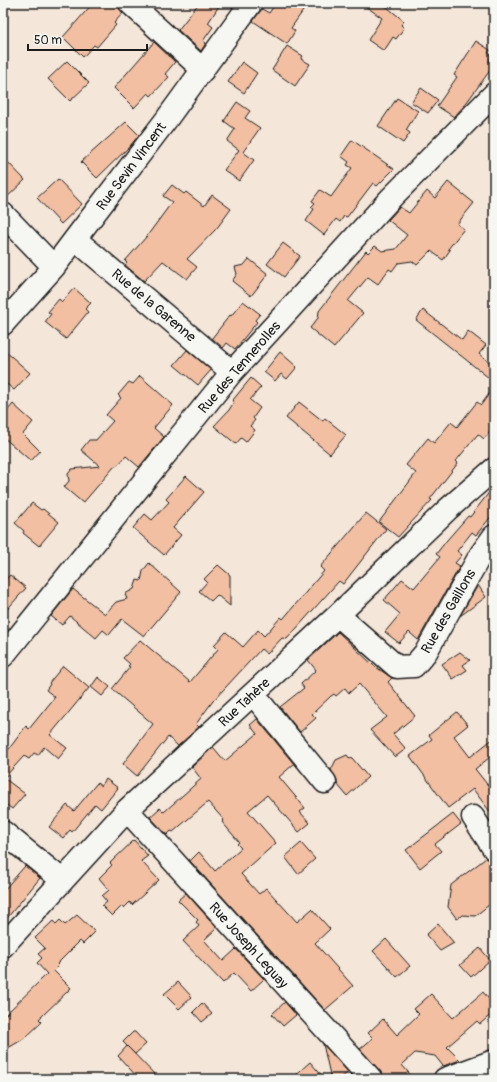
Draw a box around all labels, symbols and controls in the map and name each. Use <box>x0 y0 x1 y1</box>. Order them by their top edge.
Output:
scale bar <box>28 26 147 52</box>
text: 50 m <box>34 33 62 48</box>
street label: Rue Sevin Vincent <box>93 119 170 214</box>
street label: Rue de la Garenne <box>108 265 199 346</box>
street label: Rue des Tennerolles <box>195 317 285 417</box>
street label: Rue des Gaillons <box>417 565 480 656</box>
street label: Rue Tahère <box>215 674 274 730</box>
street label: Rue Joseph Leguay <box>205 899 292 992</box>

